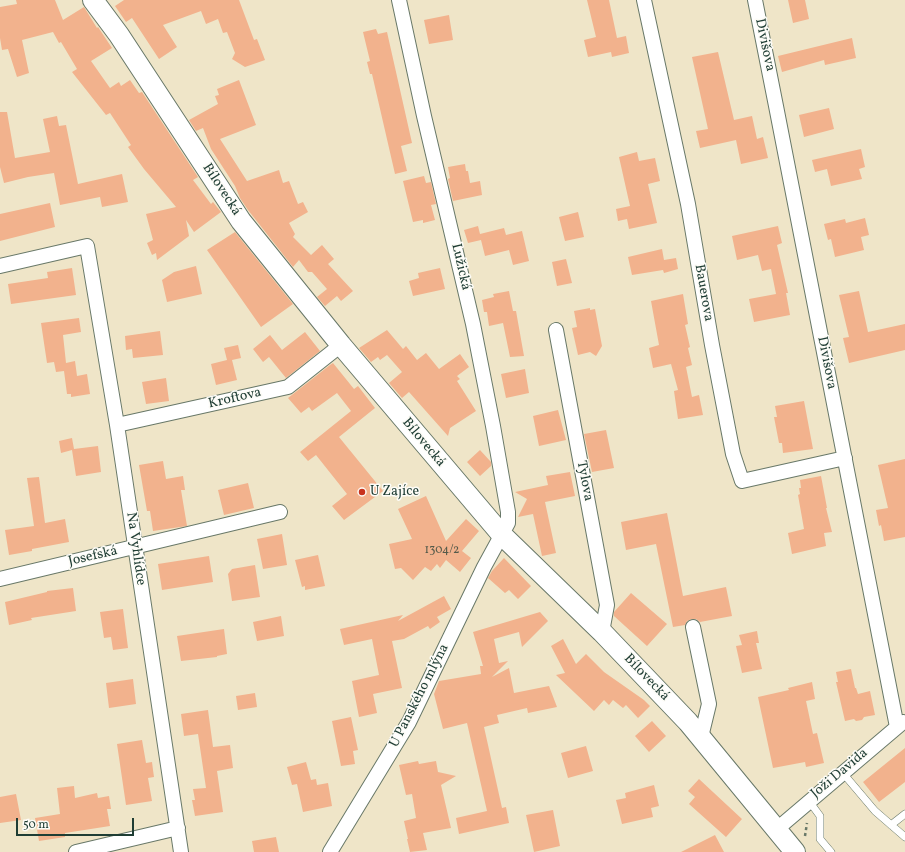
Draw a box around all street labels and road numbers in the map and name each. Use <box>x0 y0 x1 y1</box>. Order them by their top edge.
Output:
street label: Divišova <box>750 17 778 73</box>
street label: Bílovecká <box>198 161 244 219</box>
street label: Lužická <box>446 242 474 292</box>
street label: Bauerova <box>690 263 716 323</box>
street label: Divišova <box>813 335 839 391</box>
street label: Kroftova <box>207 385 263 413</box>
street label: Bílovecká <box>398 415 448 471</box>
street label: Tylova <box>572 459 596 503</box>
street label: Na Vyhlídce <box>122 511 148 587</box>
street label: Josefská <box>67 543 119 571</box>
street label: U Panského mlýna <box>387 641 453 751</box>
street label: Bílovecká <box>620 651 672 705</box>
street label: Joži Davida <box>808 745 872 803</box>

